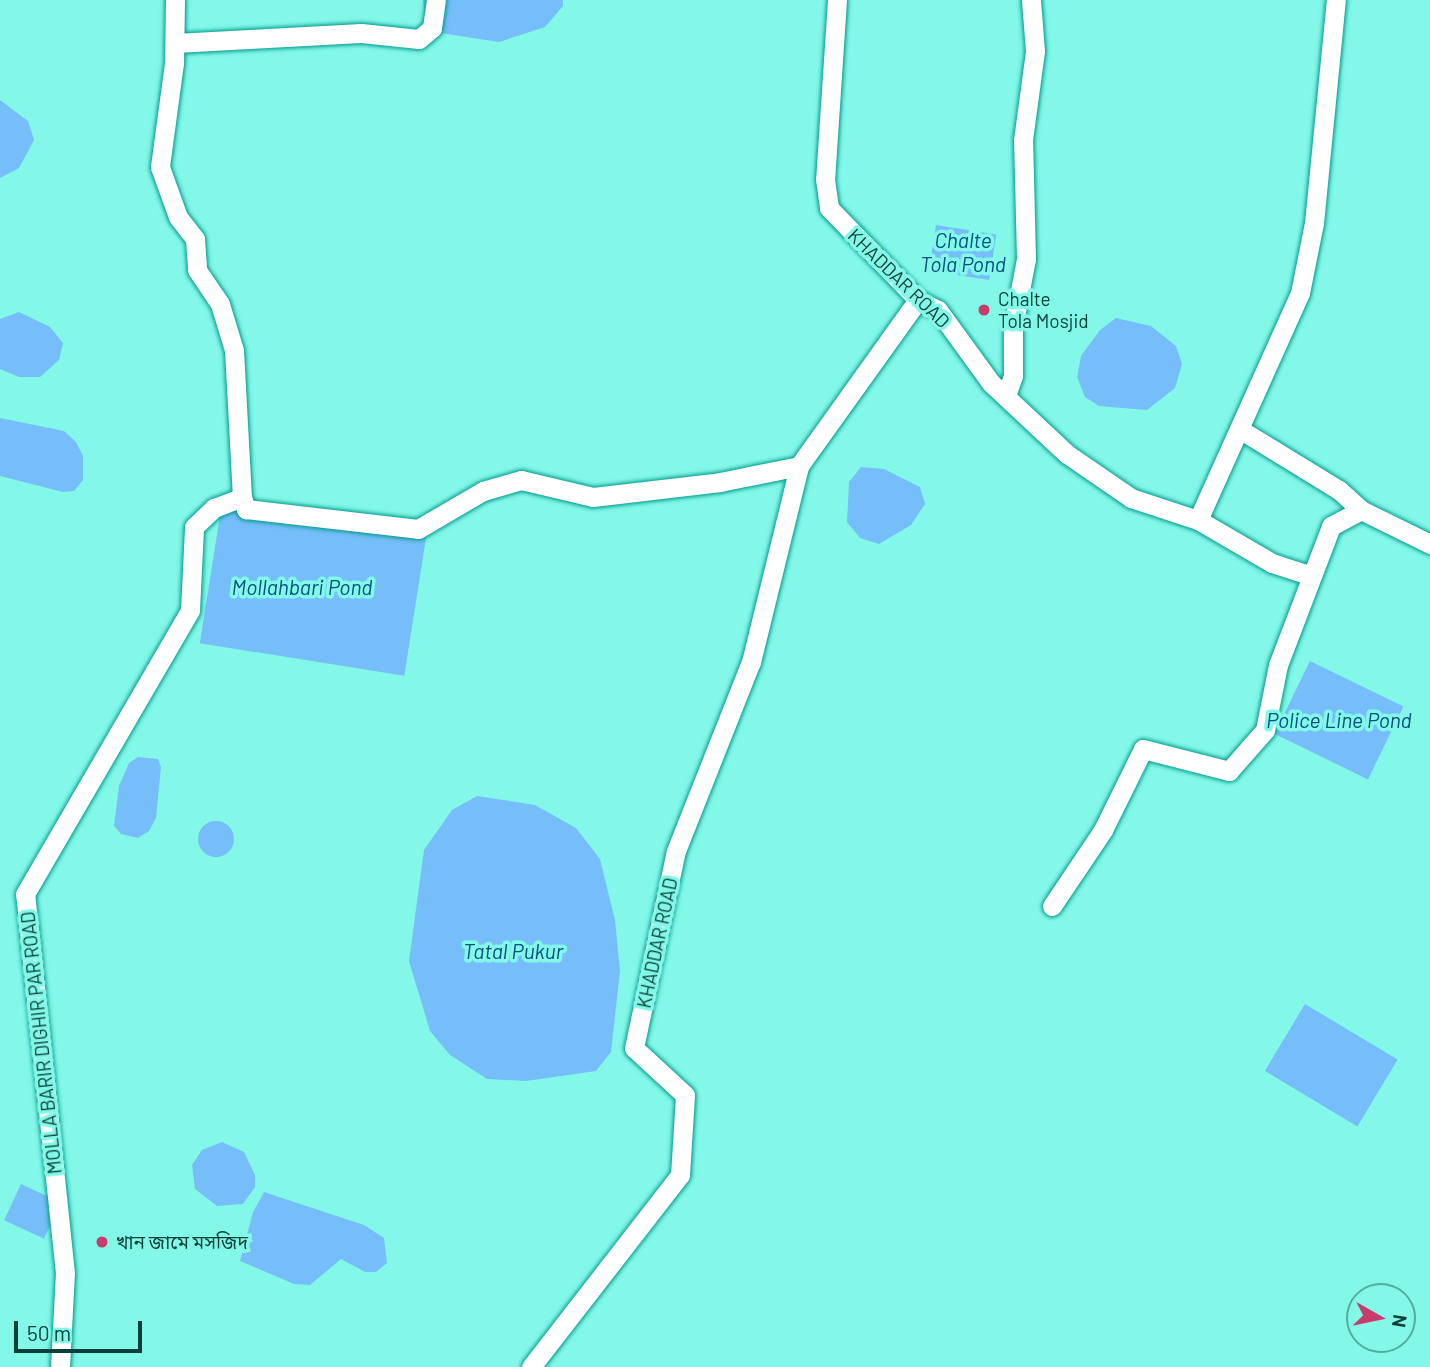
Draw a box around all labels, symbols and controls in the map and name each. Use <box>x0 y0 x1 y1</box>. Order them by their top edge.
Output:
street label: KHADDAR ROAD <box>843 224 955 332</box>
water label: Chalte Tola Pond <box>920 227 1006 277</box>
place label: Chalte Tola Mosjid <box>998 288 1089 332</box>
marker: Chalte Tola Mosjid <box>976 302 992 318</box>
water label: Mollahbari Pond <box>232 574 372 600</box>
water label: Police Line Pond <box>1266 707 1412 733</box>
street label: KHADDAR ROAD <box>632 876 682 1010</box>
street label: MOLLA BARIR DIGHIR PAR ROAD <box>16 911 66 1175</box>
water label: Tatal Pukur <box>463 938 563 964</box>
place label: খান জামে মসজিদ <box>116 1231 248 1253</box>
marker: খান জামে মসজিদ <box>94 1234 110 1250</box>
north arrow <box>1346 1283 1416 1353</box>
scale bar <box>18 1308 145 1352</box>
text: N <box>1388 1313 1413 1329</box>
text: 50 m <box>27 1320 71 1345</box>

